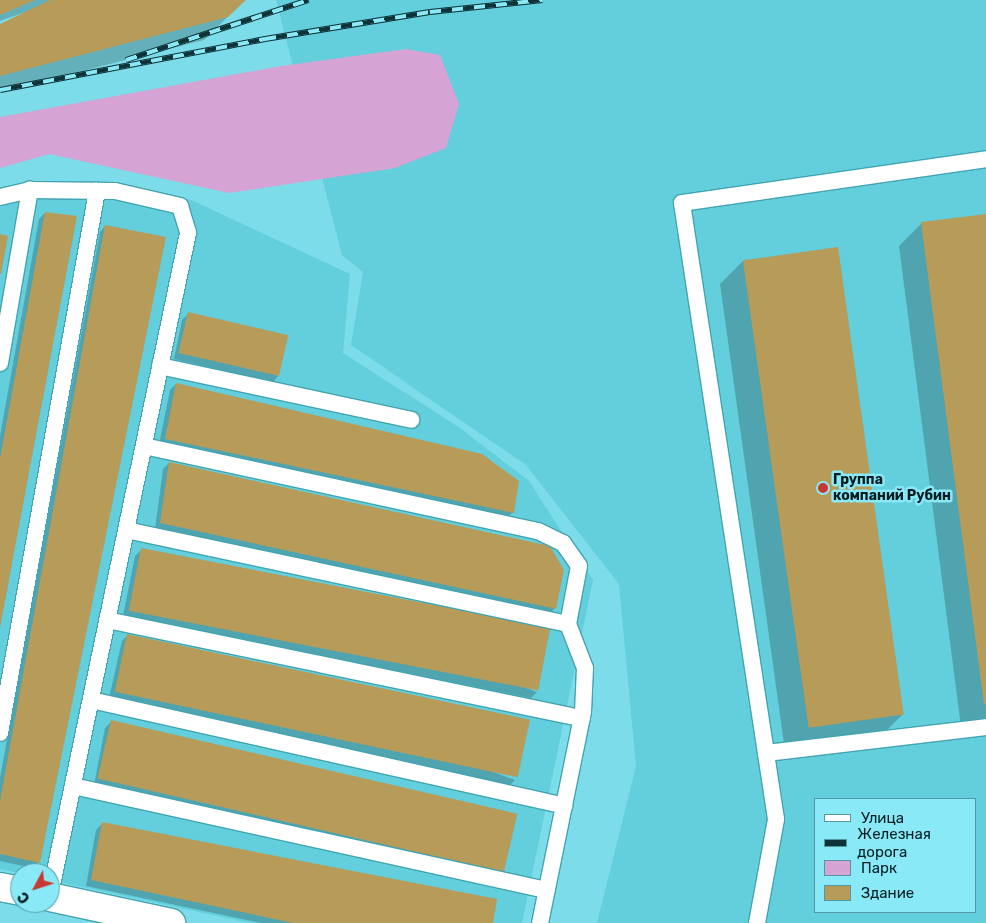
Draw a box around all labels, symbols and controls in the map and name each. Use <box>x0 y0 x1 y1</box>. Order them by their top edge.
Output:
place label: Группа компаний Рубин <box>833 472 951 504</box>
marker: Группа компаний Рубин <box>817 482 829 494</box>
legend <box>814 798 976 913</box>
text: Улица <box>861 809 904 827</box>
text: Железная дорога <box>857 825 931 861</box>
text: Парк <box>861 859 897 877</box>
north arrow <box>10 863 60 913</box>
text: Здание <box>861 884 914 902</box>
text: С <box>14 888 34 907</box>

